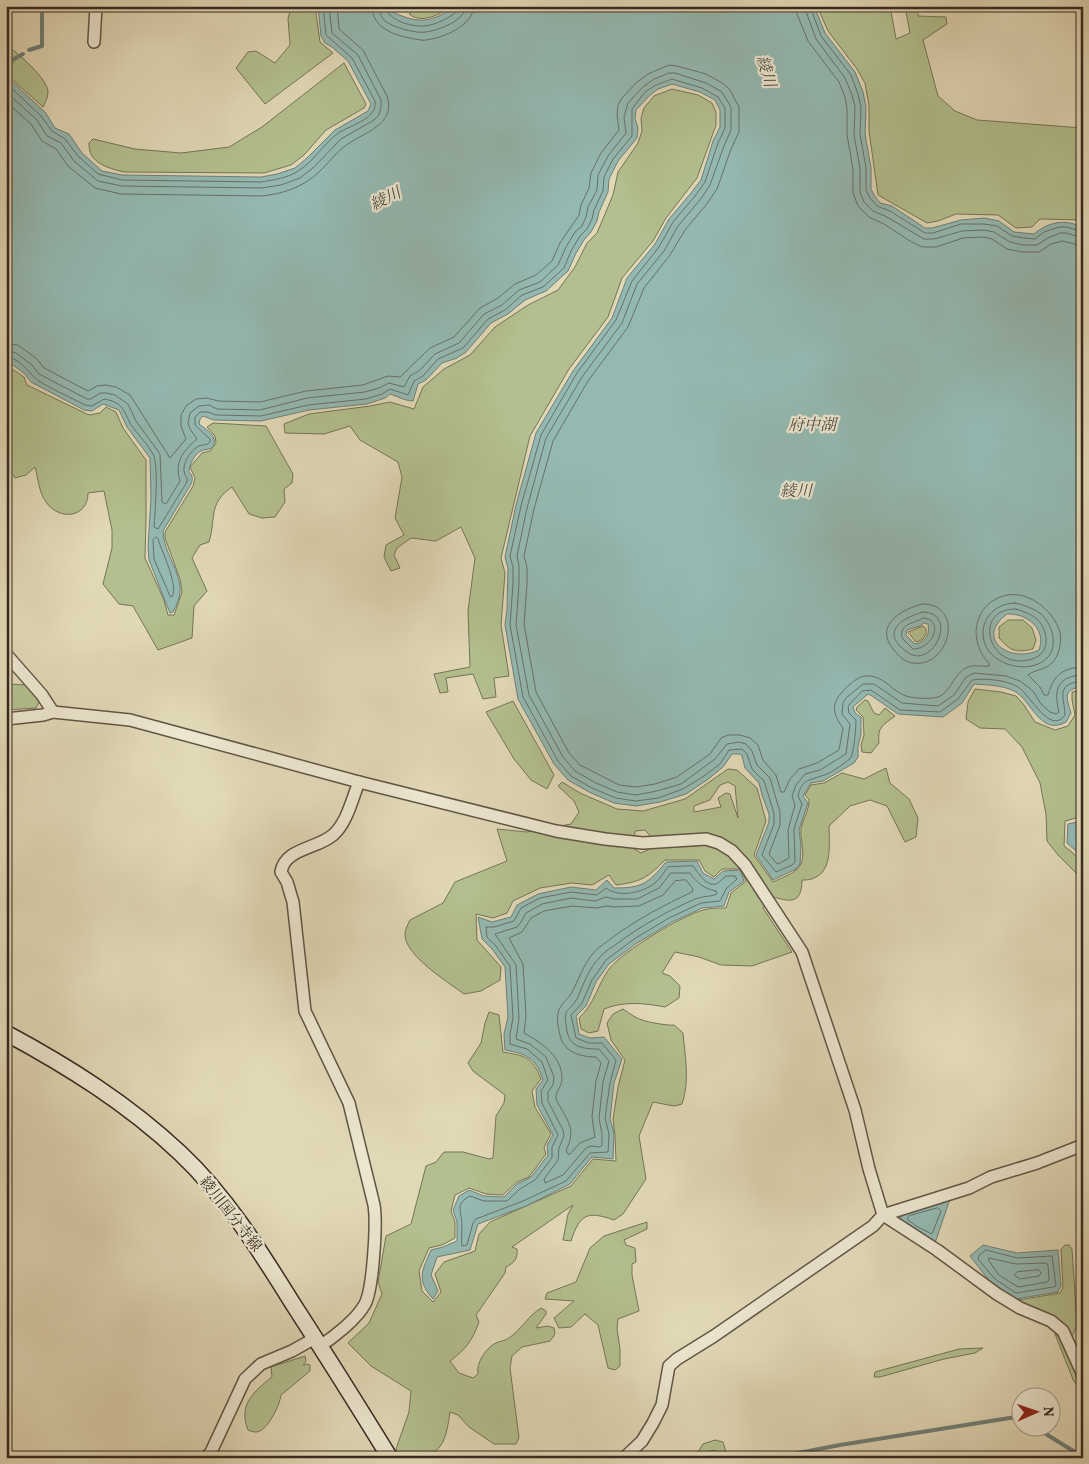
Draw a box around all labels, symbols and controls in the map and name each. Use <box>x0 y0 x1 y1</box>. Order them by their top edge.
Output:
water label: 綾川 <box>750 53 781 92</box>
water label: 綾川 <box>367 182 407 217</box>
water label: 府中湖 <box>788 415 839 437</box>
water label: 綾川 <box>780 481 814 503</box>
street label: 綾川国分寺線 <box>194 1173 266 1257</box>
north arrow <box>1012 1386 1062 1436</box>
text: N <box>1038 1406 1057 1417</box>

